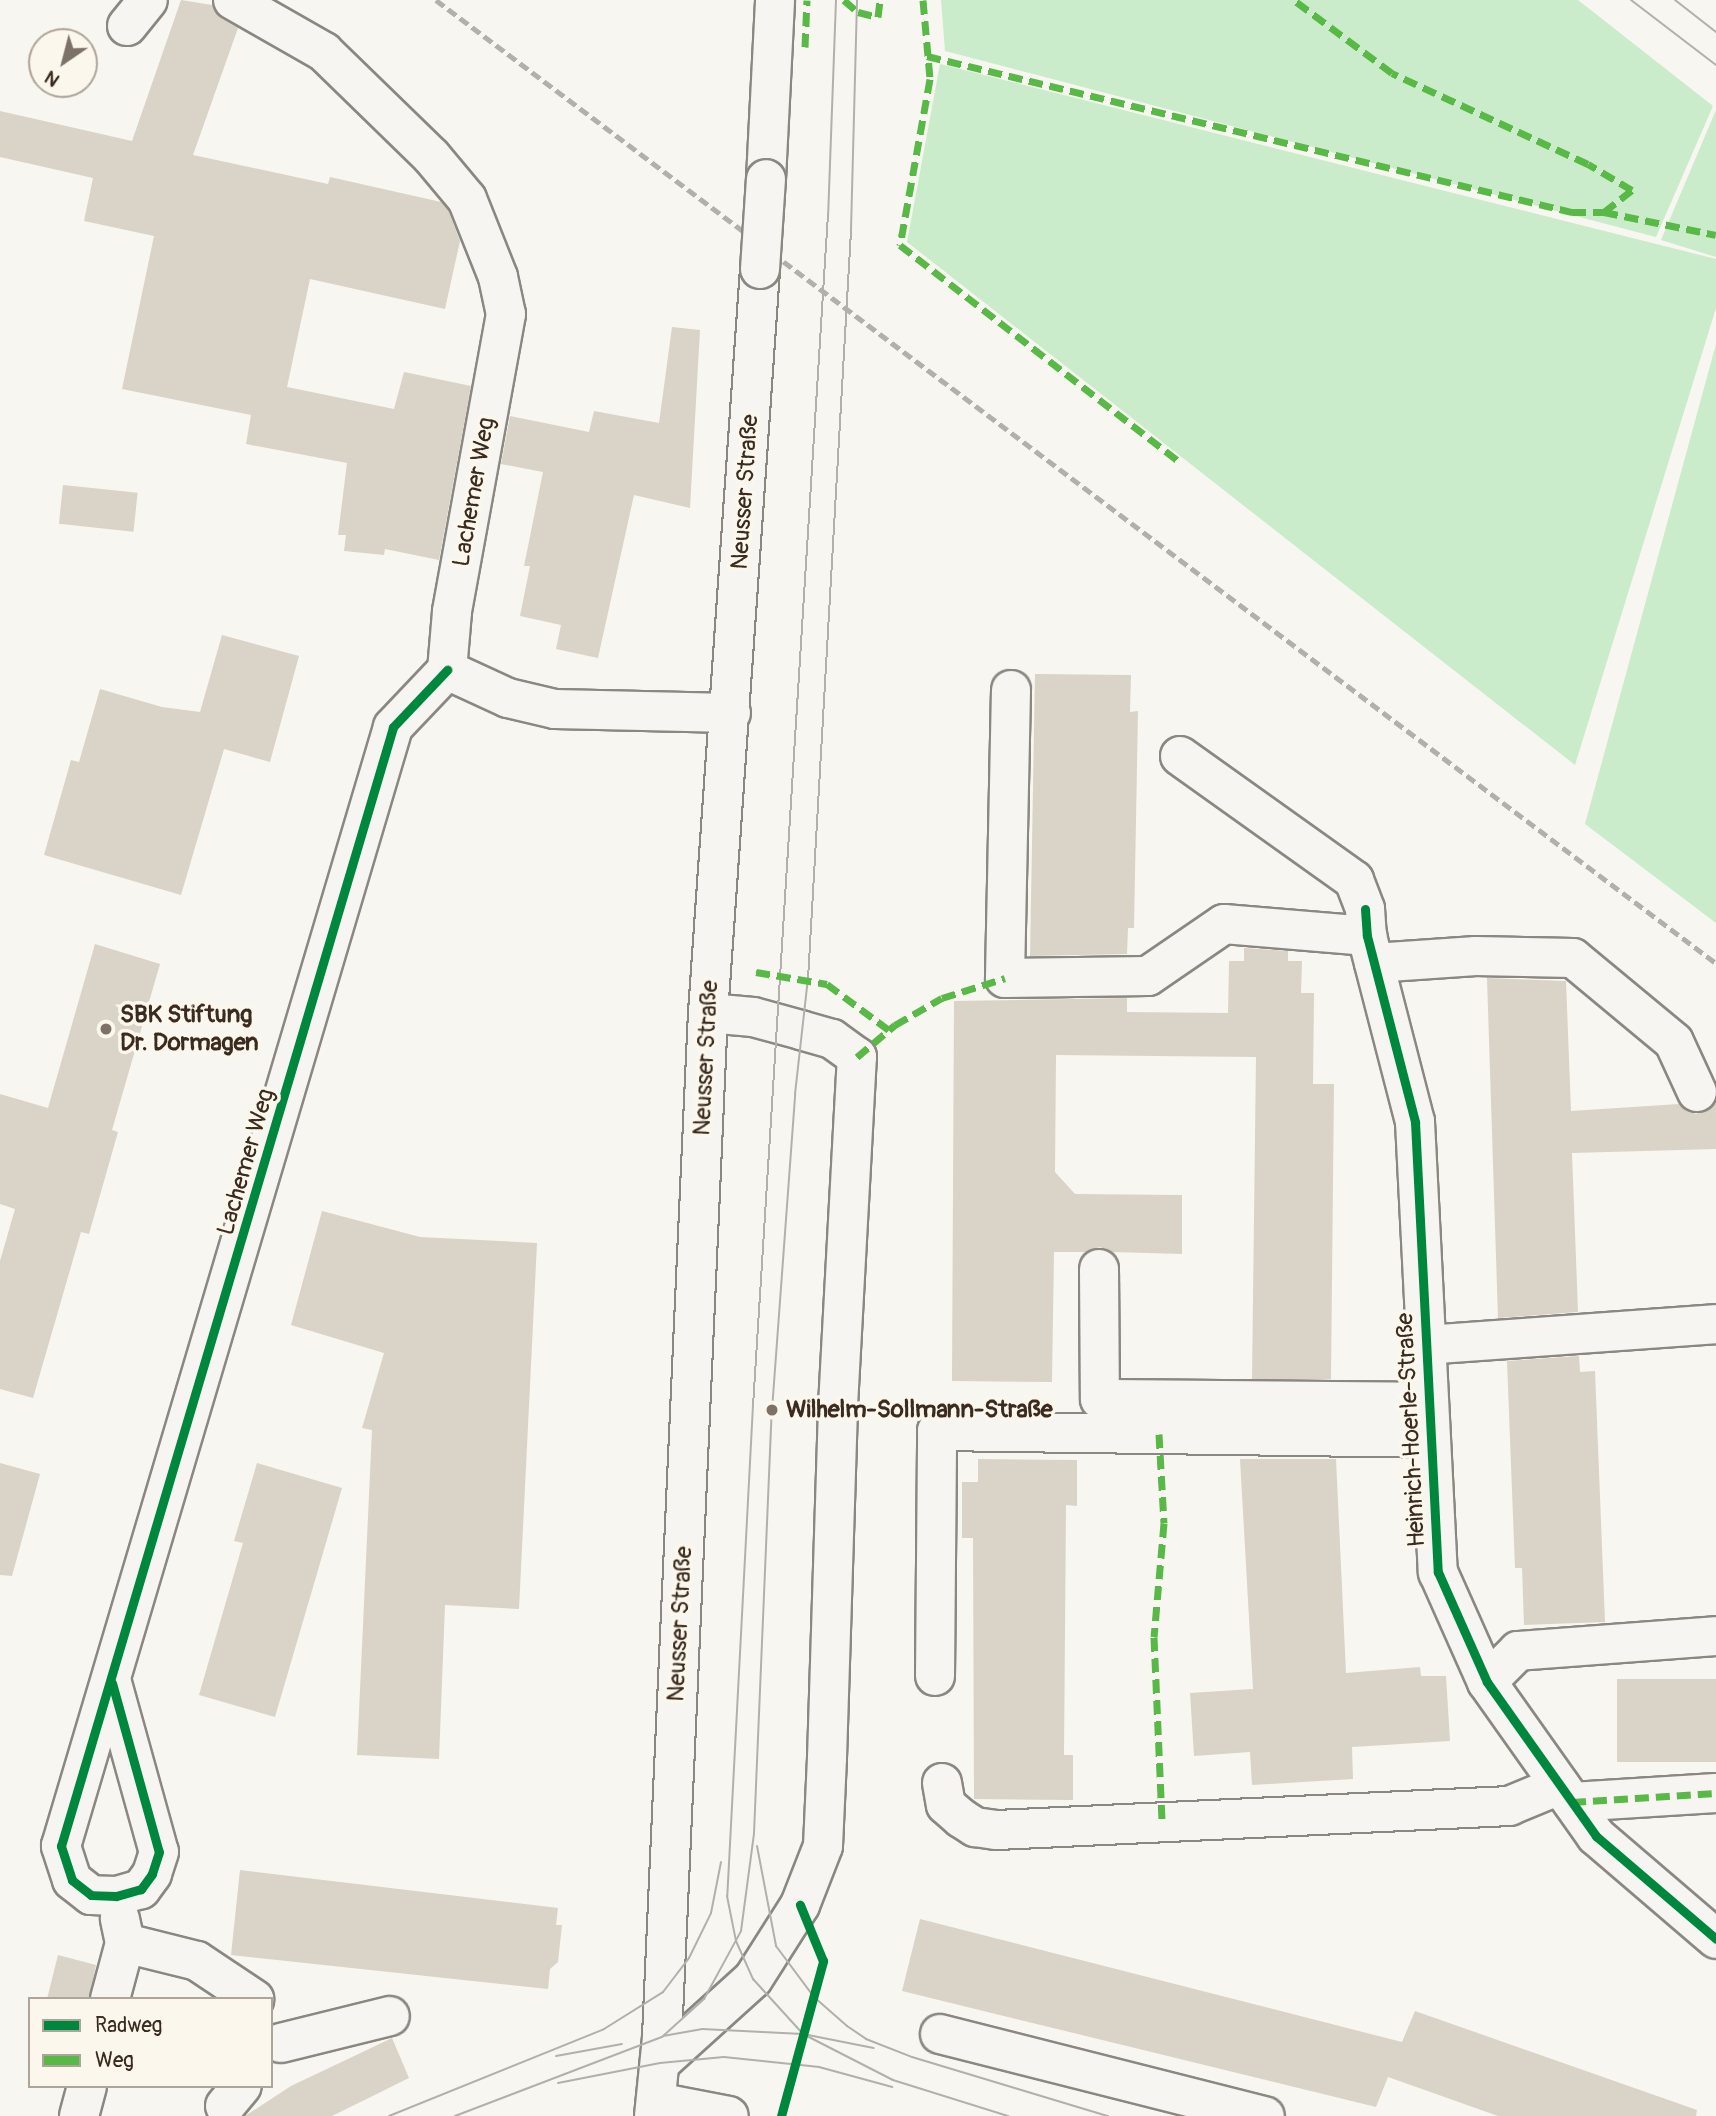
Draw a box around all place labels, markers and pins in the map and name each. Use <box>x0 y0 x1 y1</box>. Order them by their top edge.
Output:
place label: SBK Stiftung Dr. Dormagen <box>120 1001 259 1057</box>
marker: SBK Stiftung Dr. Dormagen <box>98 1021 114 1037</box>
place label: Wilhelm-Sollmann-Straße <box>786 1396 1053 1424</box>
marker: Wilhelm-Sollmann-Straße <box>764 1402 780 1418</box>

